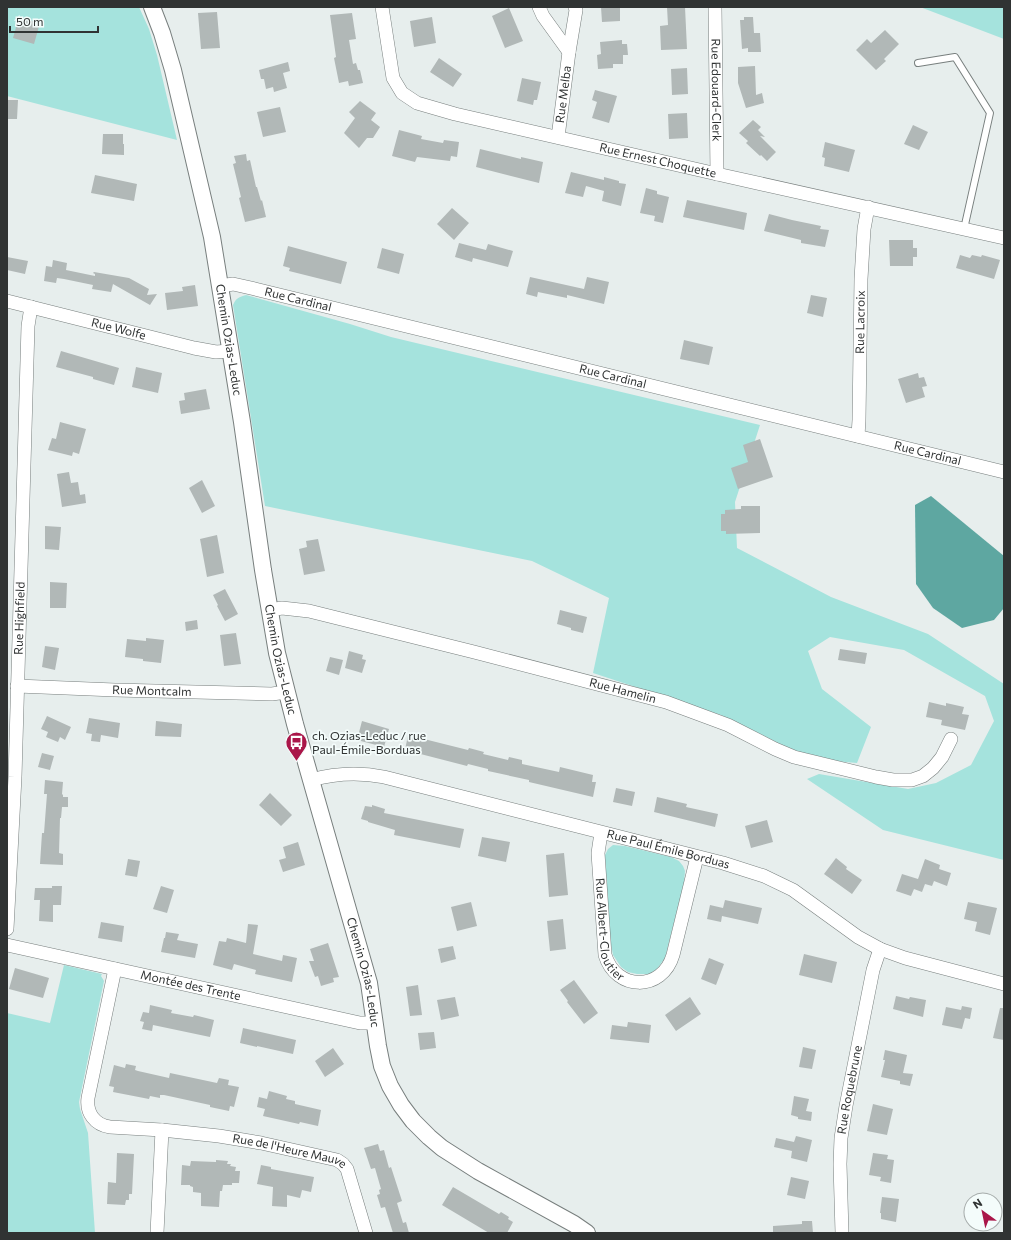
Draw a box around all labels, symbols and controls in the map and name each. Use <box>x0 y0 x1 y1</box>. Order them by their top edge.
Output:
scale bar <box>10 8 98 34</box>
text: 50 m <box>16 14 44 28</box>
street label: Rue Edouard-Clerk <box>709 38 725 142</box>
street label: Rue Melba <box>552 65 573 124</box>
street label: Rue Ernest Choquette <box>598 139 718 180</box>
street label: Chemin Ozias-Leduc <box>214 283 246 396</box>
street label: Rue Cardinal <box>263 284 333 313</box>
street label: Rue Lacroix <box>852 289 867 354</box>
street label: Rue Wolfe <box>90 314 148 342</box>
street label: Rue Cardinal <box>578 360 648 390</box>
street label: Rue Cardinal <box>893 437 963 467</box>
street label: Rue Highfield <box>11 581 27 655</box>
street label: Chemin Ozias-Leduc <box>263 603 300 716</box>
street label: Rue Hamelin <box>588 674 658 705</box>
street label: Rue Montcalm <box>112 682 192 698</box>
place label: ch. Ozias-Leduc / rue Paul-Émile-Borduas <box>312 728 426 756</box>
bus stop icon: ch. Ozias-Leduc / rue Paul-Émile-Borduas <box>283 730 309 763</box>
street label: Rue Paul Émile Borduas <box>605 826 732 871</box>
street label: Rue Albert-Cloutier <box>594 878 628 983</box>
street label: Chemin Ozias-Leduc <box>345 915 383 1028</box>
street label: Montée des Trente <box>139 967 242 1002</box>
street label: Rue Roquebrune <box>834 1044 864 1135</box>
street label: Rue de l'Heure Mauve <box>232 1130 350 1170</box>
north arrow <box>963 1192 1003 1232</box>
text: N <box>970 1195 984 1211</box>

